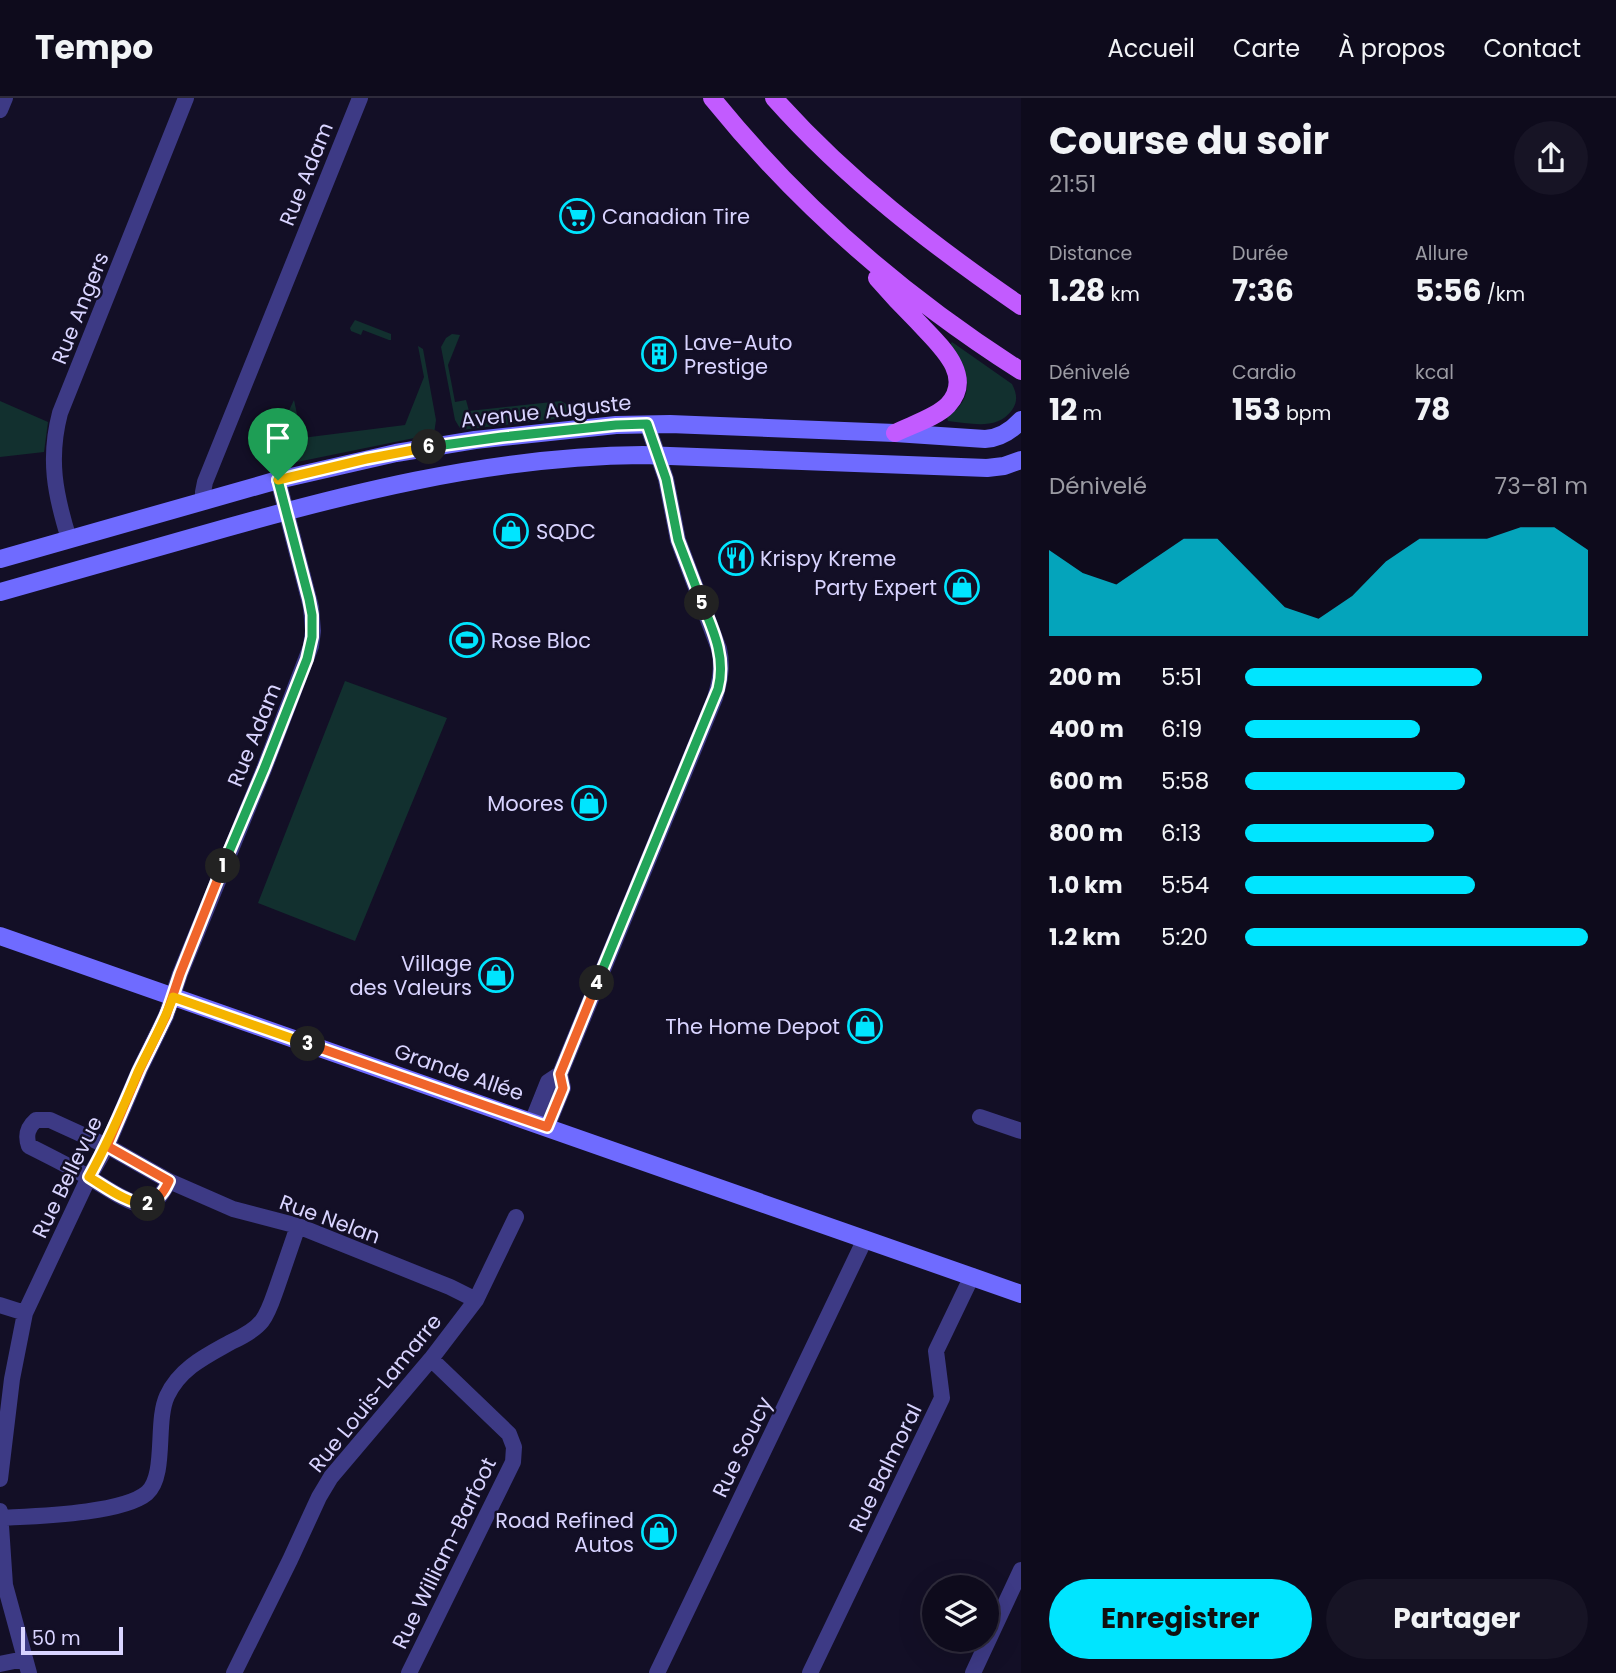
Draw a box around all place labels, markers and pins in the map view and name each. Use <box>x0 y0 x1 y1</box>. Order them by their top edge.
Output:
supermarket icon: Canadian Tire <box>558 197 596 235</box>
place label: Canadian Tire <box>602 202 750 231</box>
place label: Lave-Auto Prestige <box>684 328 792 381</box>
building icon: Lave-Auto Prestige <box>640 335 678 373</box>
pin <box>248 408 308 480</box>
pin: 6 <box>412 430 446 464</box>
shop icon: SQDC <box>492 512 530 550</box>
place label: SQDC <box>536 517 596 546</box>
restaurant icon: Krispy Kreme <box>717 539 755 577</box>
place label: Krispy Kreme <box>760 544 896 573</box>
shop icon: Party Expert <box>943 568 981 606</box>
place label: Party Expert <box>814 573 937 602</box>
pin: 5 <box>684 586 720 620</box>
sports icon: Rose Bloc <box>448 621 486 659</box>
place label: Rose Bloc <box>491 626 591 655</box>
shop icon: Moores <box>570 784 608 822</box>
place label: Moores <box>487 789 564 818</box>
pin: 1 <box>206 848 241 884</box>
place label: Village des Valeurs <box>349 949 472 1002</box>
shop icon: Village des Valeurs <box>477 956 515 994</box>
pin: 4 <box>580 966 614 1001</box>
shop icon: The Home Depot <box>846 1007 884 1045</box>
place label: The Home Depot <box>665 1012 840 1041</box>
pin: 3 <box>290 1026 326 1062</box>
pin: 2 <box>130 1186 166 1222</box>
place label: Road Refined Autos <box>495 1506 634 1559</box>
shop icon: Road Refined Autos <box>640 1513 678 1551</box>

